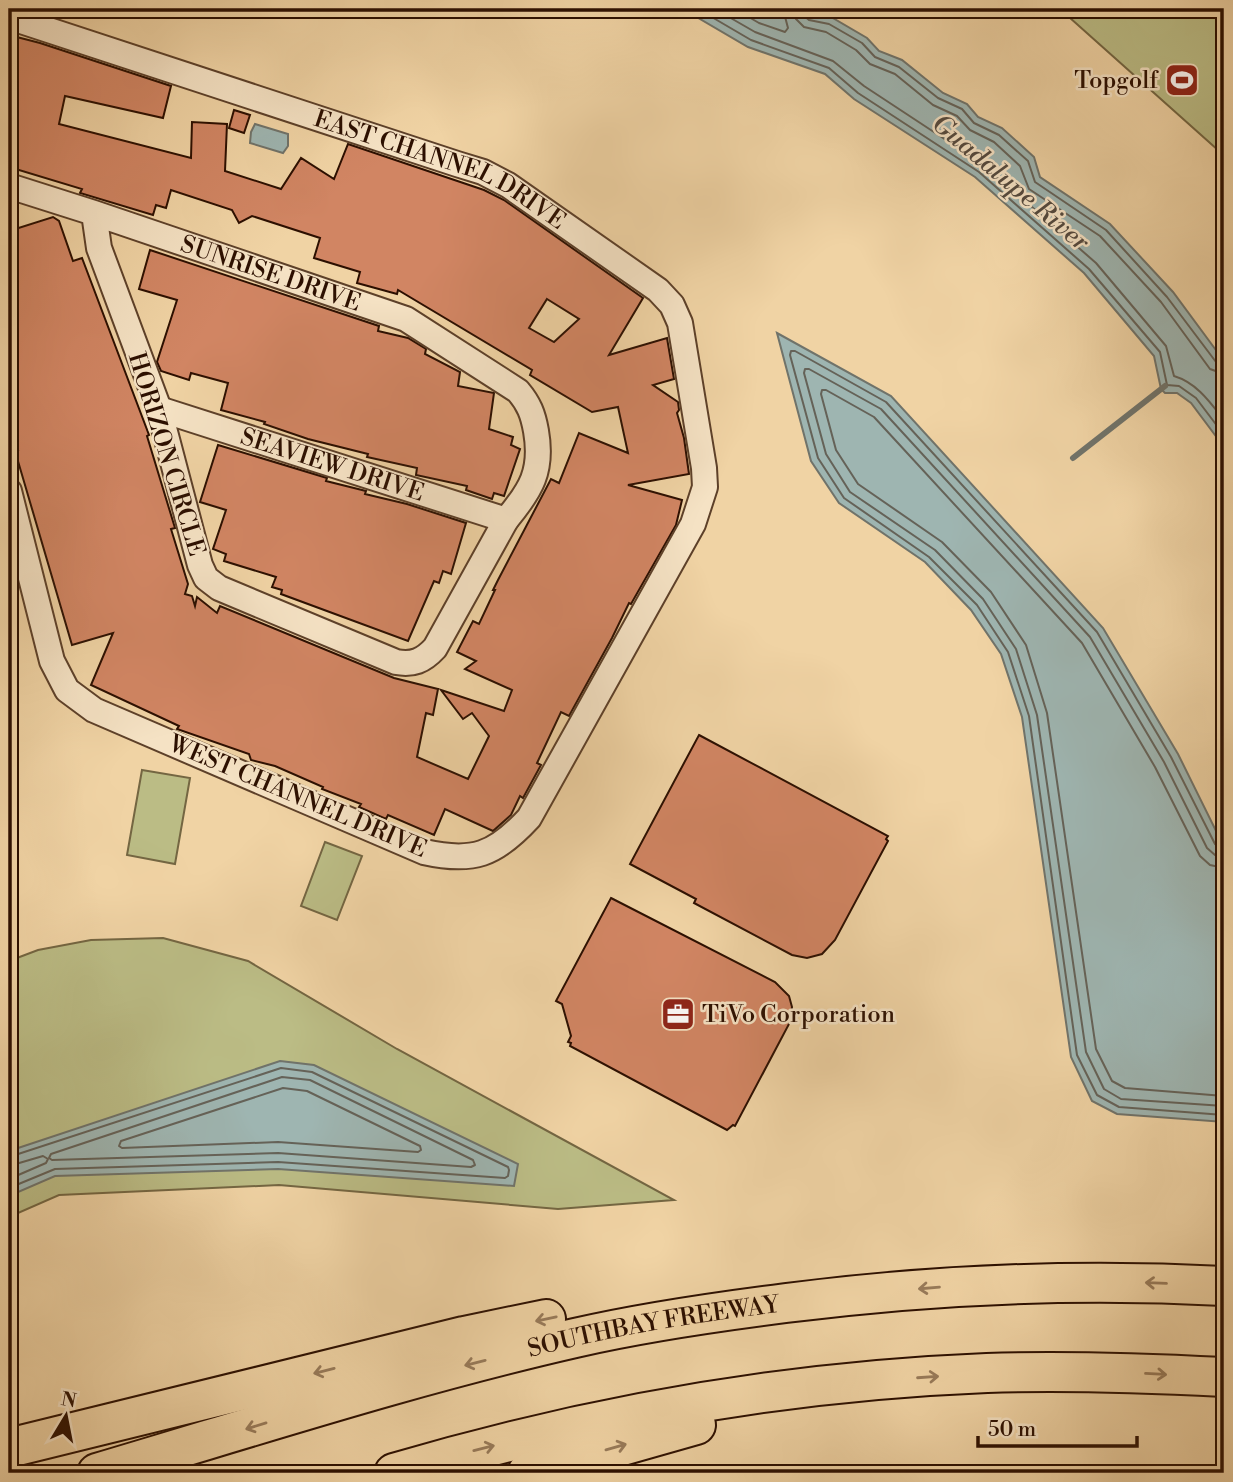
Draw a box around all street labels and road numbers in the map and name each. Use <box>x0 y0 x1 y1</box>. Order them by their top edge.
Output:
street label: EAST CHANNEL DRIVE <box>310 104 571 237</box>
street label: SUNRISE DRIVE <box>177 230 365 319</box>
street label: HORIZON CIRCLE <box>121 349 211 560</box>
street label: SEAVIEW DRIVE <box>236 422 428 509</box>
street label: WEST CHANNEL DRIVE <box>163 728 431 865</box>
street label: SOUTHBAY FREEWAY <box>524 1290 782 1365</box>

